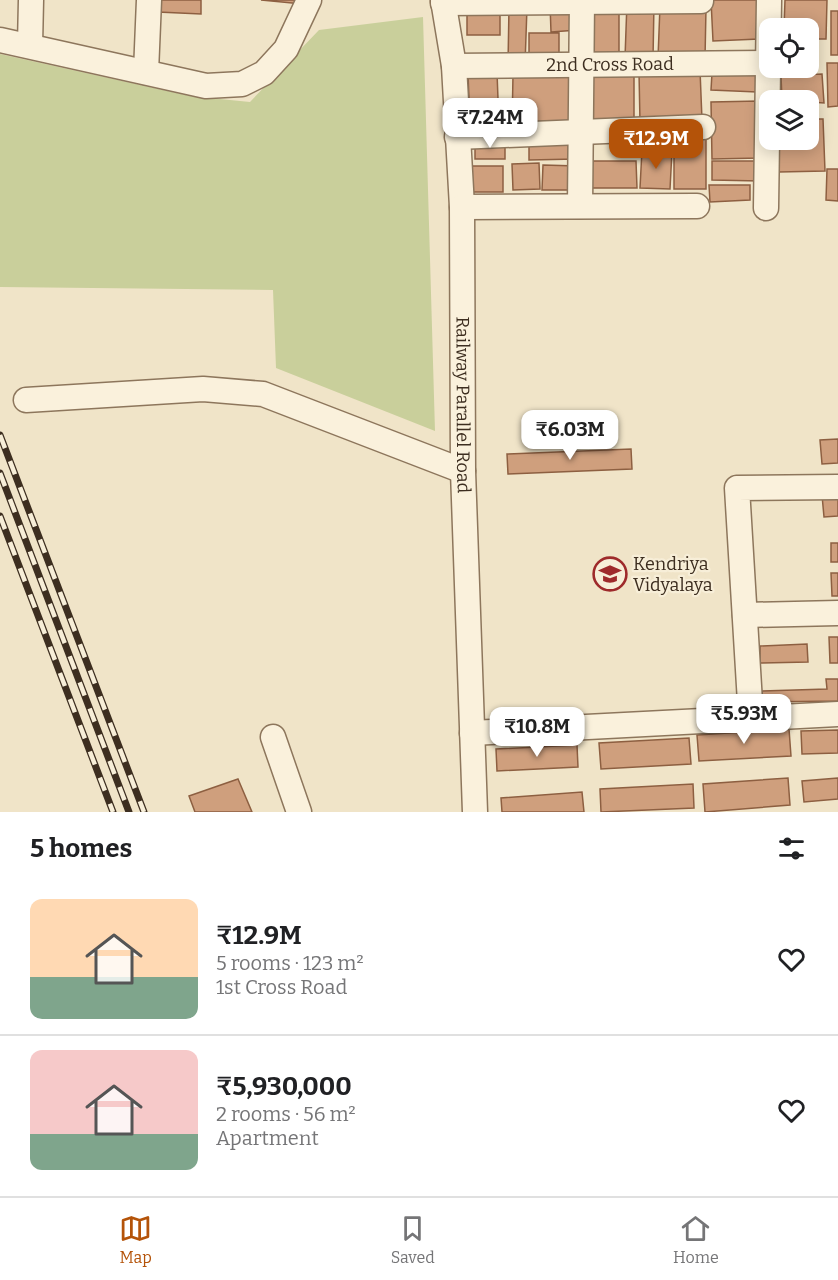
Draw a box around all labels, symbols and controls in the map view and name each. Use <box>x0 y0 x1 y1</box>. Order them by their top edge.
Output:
map controls <box>759 18 819 150</box>
button: locate <box>759 18 819 78</box>
street label: 2nd Cross Road <box>546 53 674 76</box>
button: layers <box>759 90 819 150</box>
pin: ₹7.24M <box>441 98 539 149</box>
text: ₹7.24M <box>457 105 524 129</box>
pin: ₹12.9M <box>607 119 705 170</box>
text: ₹12.9M <box>623 126 689 150</box>
street label: Railway Parallel Road <box>451 316 475 494</box>
pin: ₹6.03M <box>521 410 619 461</box>
text: ₹6.03M <box>535 417 605 441</box>
place label: Kendriya Vidyalaya <box>633 553 713 596</box>
school or university icon: Kendriya Vidyalaya <box>592 556 628 592</box>
pin: ₹5.93M <box>695 694 793 745</box>
text: ₹5.93M <box>710 701 778 725</box>
pin: ₹10.8M <box>488 707 586 758</box>
text: ₹10.8M <box>504 714 570 738</box>
icon: filters <box>775 832 808 865</box>
text: 5 homes <box>30 833 132 864</box>
text: ₹12.9M <box>216 920 302 951</box>
icon: home <box>78 923 150 995</box>
icon: heart <box>775 943 808 976</box>
text: 5 rooms · 123 m² <box>216 951 364 975</box>
text: 1st Cross Road <box>216 975 347 999</box>
text: ₹5,930,000 <box>216 1071 352 1102</box>
icon: home <box>78 1074 150 1146</box>
icon: heart <box>775 1094 808 1127</box>
text: 2 rooms · 56 m² <box>216 1102 356 1126</box>
text: Apartment <box>216 1126 319 1150</box>
tab: Map <box>119 1212 152 1267</box>
tab: Saved <box>391 1212 435 1267</box>
tab: Home <box>673 1212 719 1267</box>

